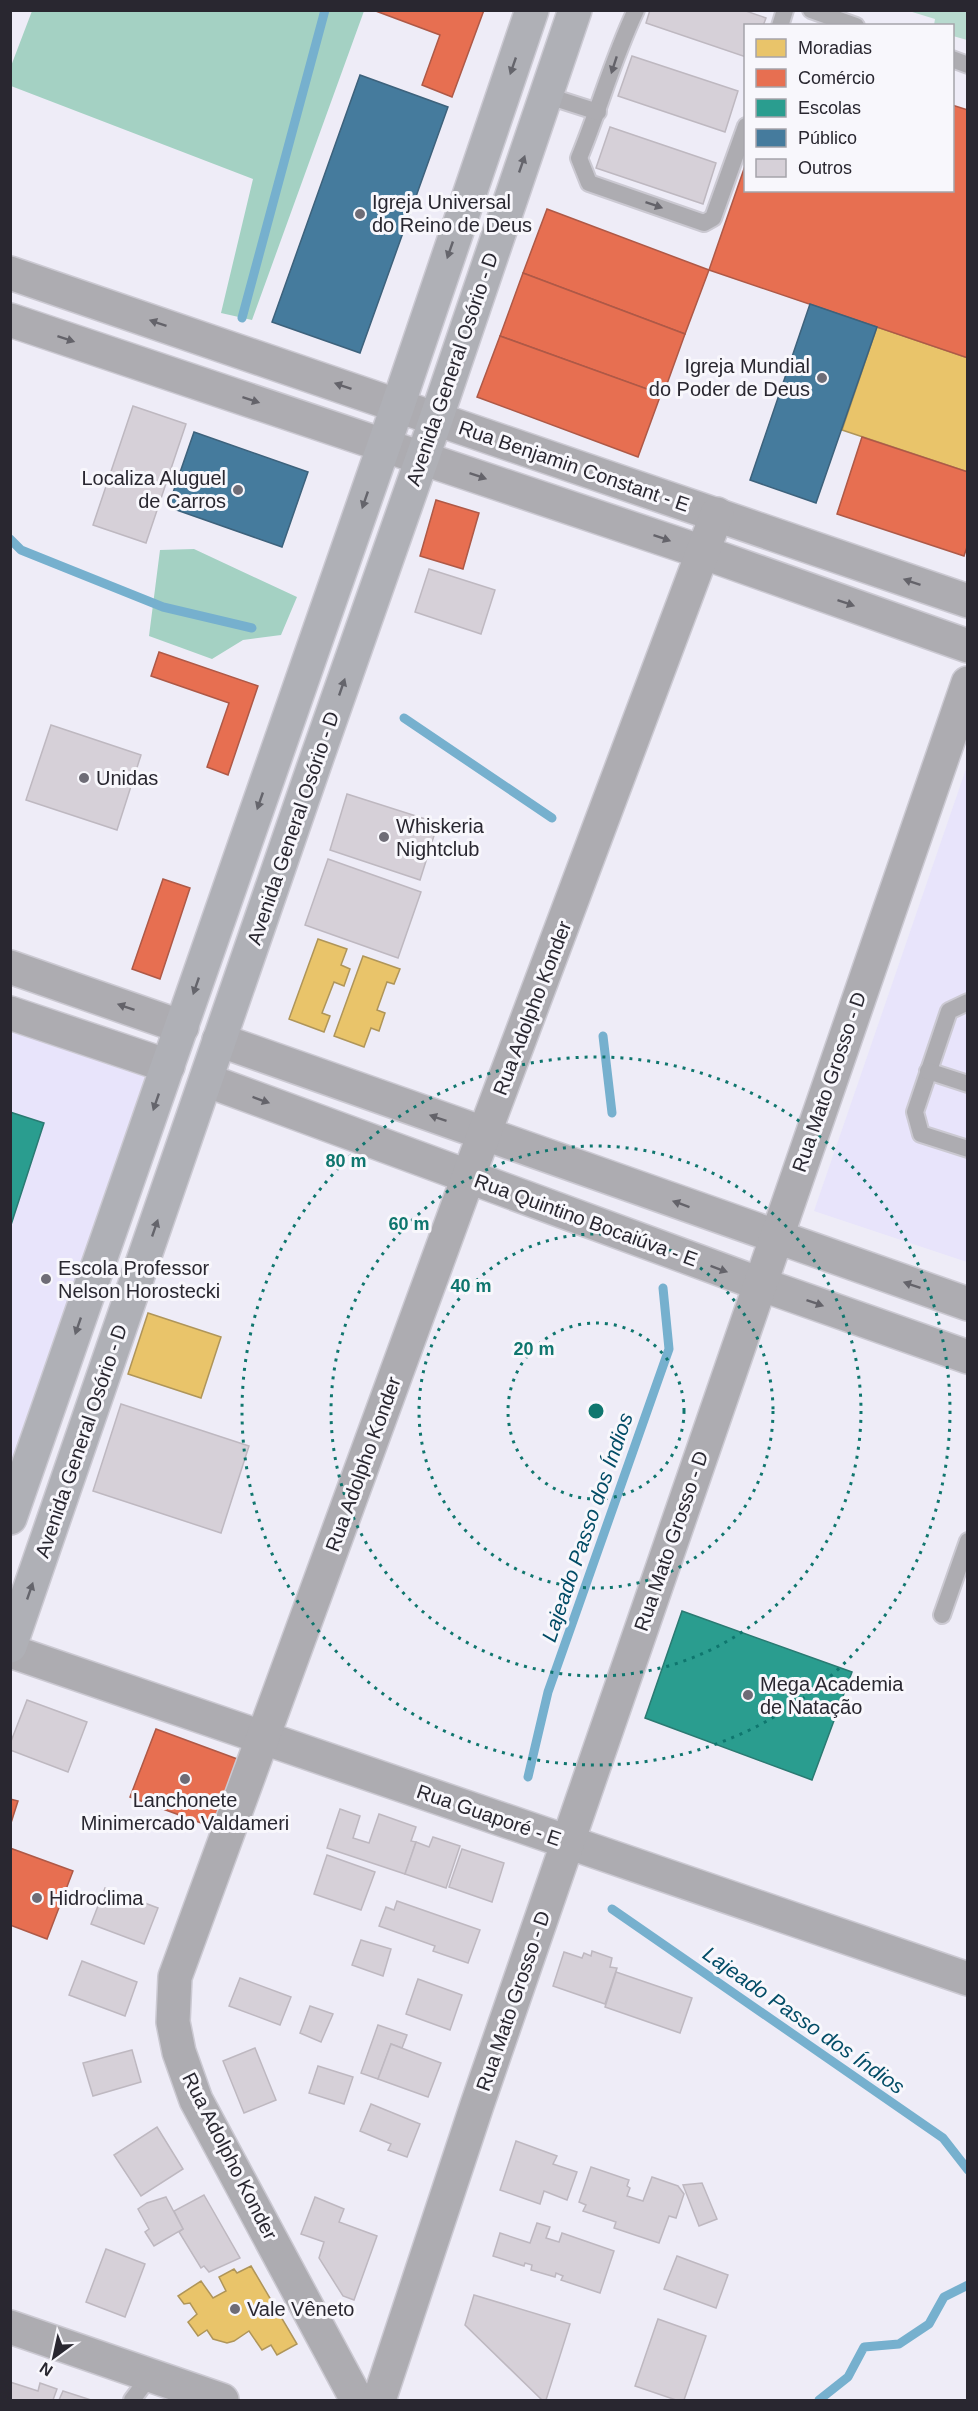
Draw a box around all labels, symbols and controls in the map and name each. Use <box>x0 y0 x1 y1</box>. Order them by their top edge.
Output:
legend <box>744 24 954 192</box>
text: Moradias <box>798 38 872 58</box>
one-way arrow <box>609 56 618 74</box>
one-way arrow <box>508 57 517 75</box>
text: Comércio <box>798 68 875 88</box>
text: Escolas <box>798 98 861 118</box>
text: Público <box>798 128 857 148</box>
one-way arrow <box>518 155 527 173</box>
text: Outros <box>798 158 852 178</box>
place label: Igreja Universal do Reino de Deus <box>372 191 532 236</box>
one-way arrow <box>645 201 663 211</box>
marker: Igreja Universal do Reino de Deus <box>353 207 367 221</box>
one-way arrow <box>445 242 455 260</box>
street label: Avenida General Osório - D <box>402 249 502 489</box>
one-way arrow <box>149 318 167 328</box>
one-way arrow <box>57 334 75 344</box>
place label: Igreja Mundial do Poder de Deus <box>649 355 810 400</box>
marker: Igreja Mundial do Poder de Deus <box>815 371 829 385</box>
one-way arrow <box>333 381 351 391</box>
one-way arrow <box>242 396 260 405</box>
street label: Rua Benjamin Constant - E <box>456 416 692 516</box>
place label: Localiza Aluguel de Carros <box>81 467 226 512</box>
one-way arrow <box>469 472 487 482</box>
marker: Localiza Aluguel de Carros <box>231 483 245 497</box>
one-way arrow <box>359 491 369 509</box>
one-way arrow <box>653 534 671 544</box>
one-way arrow <box>903 576 921 586</box>
one-way arrow <box>838 598 856 608</box>
one-way arrow <box>337 678 347 696</box>
street label: Avenida General Osório - D <box>243 708 343 948</box>
place label: Unidas <box>96 767 158 789</box>
marker: Unidas <box>77 771 91 785</box>
one-way arrow <box>254 792 264 810</box>
place label: Whiskeria Nightclub <box>396 815 485 860</box>
marker: Whiskeria Nightclub <box>377 830 391 844</box>
street label: Rua Adolpho Konder <box>489 918 575 1098</box>
one-way arrow <box>190 977 200 995</box>
street label: Rua Mato Grosso - D <box>788 989 870 1175</box>
one-way arrow <box>117 1002 135 1012</box>
one-way arrow <box>150 1093 160 1111</box>
one-way arrow <box>252 1096 270 1106</box>
one-way arrow <box>429 1112 447 1122</box>
text: 80 m <box>325 1151 367 1171</box>
street label: Rua Quintino Bocaiúva - E <box>472 1169 700 1271</box>
one-way arrow <box>672 1198 690 1208</box>
text: 60 m <box>388 1214 430 1234</box>
one-way arrow <box>150 1219 160 1237</box>
place label: Escola Professor Nelson Horostecki <box>58 1257 220 1302</box>
one-way arrow <box>711 1265 729 1275</box>
marker: Escola Professor Nelson Horostecki <box>39 1272 53 1286</box>
text: 40 m <box>450 1276 492 1296</box>
one-way arrow <box>903 1279 921 1289</box>
one-way arrow <box>806 1299 824 1309</box>
one-way arrow <box>72 1317 82 1335</box>
street label: Avenida General Osório - D <box>31 1321 131 1561</box>
text: 20 m <box>513 1339 555 1359</box>
street label: Rua Adolpho Konder <box>321 1373 405 1554</box>
centre of rings <box>586 1401 606 1421</box>
water label: Lajeado Passo dos Índios <box>537 1409 637 1644</box>
street label: Rua Mato Grosso - D <box>630 1448 712 1634</box>
one-way arrow <box>25 1582 35 1600</box>
place label: Mega Academia de Natação <box>760 1673 904 1718</box>
marker: Mega Academia de Natação <box>741 1688 755 1702</box>
marker: Lanchonete Minimercado Valdameri <box>178 1772 192 1786</box>
street label: Rua Guaporé - E <box>414 1780 564 1850</box>
place label: Lanchonete Minimercado Valdameri <box>81 1789 289 1834</box>
place label: Hidroclima <box>49 1887 144 1909</box>
marker: Hidroclima <box>30 1891 44 1905</box>
street label: Rua Mato Grosso - D <box>472 1908 554 2094</box>
water label: Lajeado Passo dos Índios <box>699 1942 910 2099</box>
street label: Rua Adolpho Konder <box>178 2069 282 2244</box>
place label: Vale Vêneto <box>247 2298 355 2320</box>
marker: Vale Vêneto <box>228 2302 242 2316</box>
north arrow <box>24 2327 84 2387</box>
text: N <box>37 2359 56 2379</box>

